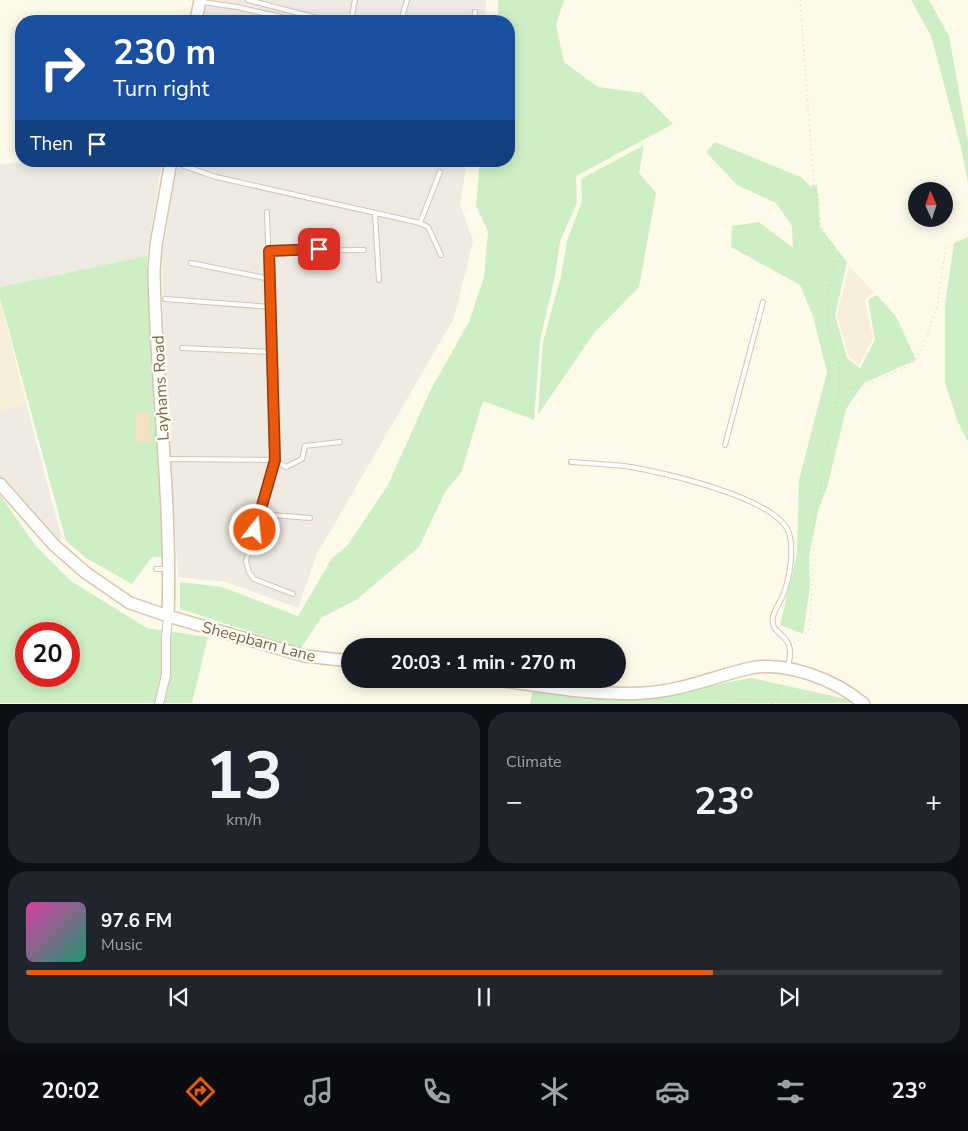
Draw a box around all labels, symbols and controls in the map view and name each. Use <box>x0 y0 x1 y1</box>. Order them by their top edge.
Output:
text: 230 m <box>113 29 216 76</box>
icon: right <box>30 35 95 100</box>
text: Turn right <box>113 74 209 104</box>
icon: arrive <box>83 130 111 158</box>
text: Then <box>30 131 73 157</box>
north arrow <box>908 182 952 228</box>
map controls <box>908 182 953 227</box>
pin <box>298 228 340 270</box>
icon: arrive <box>305 235 333 263</box>
street label: Layhams Road <box>147 335 175 441</box>
position arrow <box>228 503 280 555</box>
street label: Sheepbarn Lane <box>199 616 318 668</box>
speed limit sign: 20 <box>15 622 80 687</box>
text: 20:03 · 1 min · 270 m <box>391 650 576 676</box>
text: 13 <box>205 732 283 821</box>
text: Climate <box>506 751 561 773</box>
text: 23° <box>694 776 754 827</box>
text: − <box>506 783 523 821</box>
text: + <box>925 783 942 821</box>
text: km/h <box>226 809 262 831</box>
text: 97.6 FM <box>101 908 172 934</box>
text: Music <box>101 934 142 956</box>
icon: previous <box>165 983 193 1011</box>
icon: pause <box>470 983 498 1011</box>
icon: next <box>775 983 803 1011</box>
icon: directions <box>183 1074 218 1109</box>
icon: music <box>301 1074 336 1109</box>
icon: phone <box>419 1074 454 1109</box>
icon: climate <box>537 1074 572 1109</box>
icon: car <box>655 1074 690 1109</box>
icon: filters <box>773 1074 808 1109</box>
text: 20:02 <box>42 1076 100 1106</box>
text: 23° <box>892 1076 926 1106</box>

